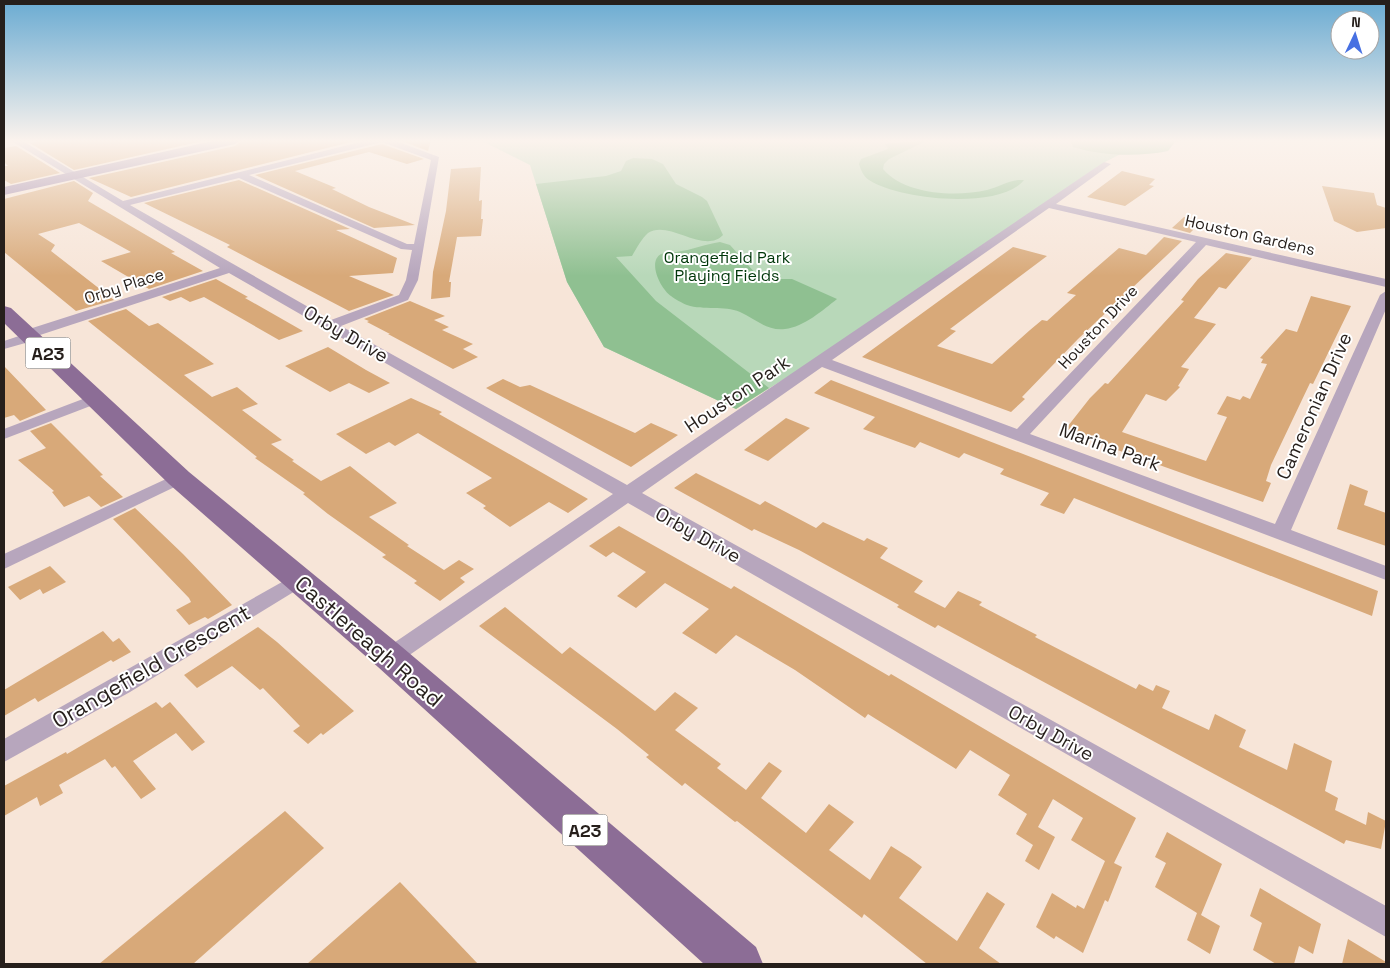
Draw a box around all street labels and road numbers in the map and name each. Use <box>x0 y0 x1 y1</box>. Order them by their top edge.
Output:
street label: Houston Gardens <box>1183 210 1317 260</box>
street label: Orby Place <box>82 263 166 309</box>
street label: Houston Drive <box>1054 280 1142 374</box>
street label: Orby Drive <box>299 300 393 368</box>
street label: Cameronian Drive <box>1270 328 1358 484</box>
road number: A23 <box>26 338 70 368</box>
street label: Houston Park <box>680 350 794 438</box>
street label: Marina Park <box>1056 417 1164 477</box>
street label: Orby Drive <box>651 501 745 569</box>
street label: Castlereagh Road <box>289 569 449 713</box>
street label: Orangefield Crescent <box>47 598 255 734</box>
street label: Orby Drive <box>1004 699 1098 767</box>
road number: A23 <box>562 814 608 846</box>

